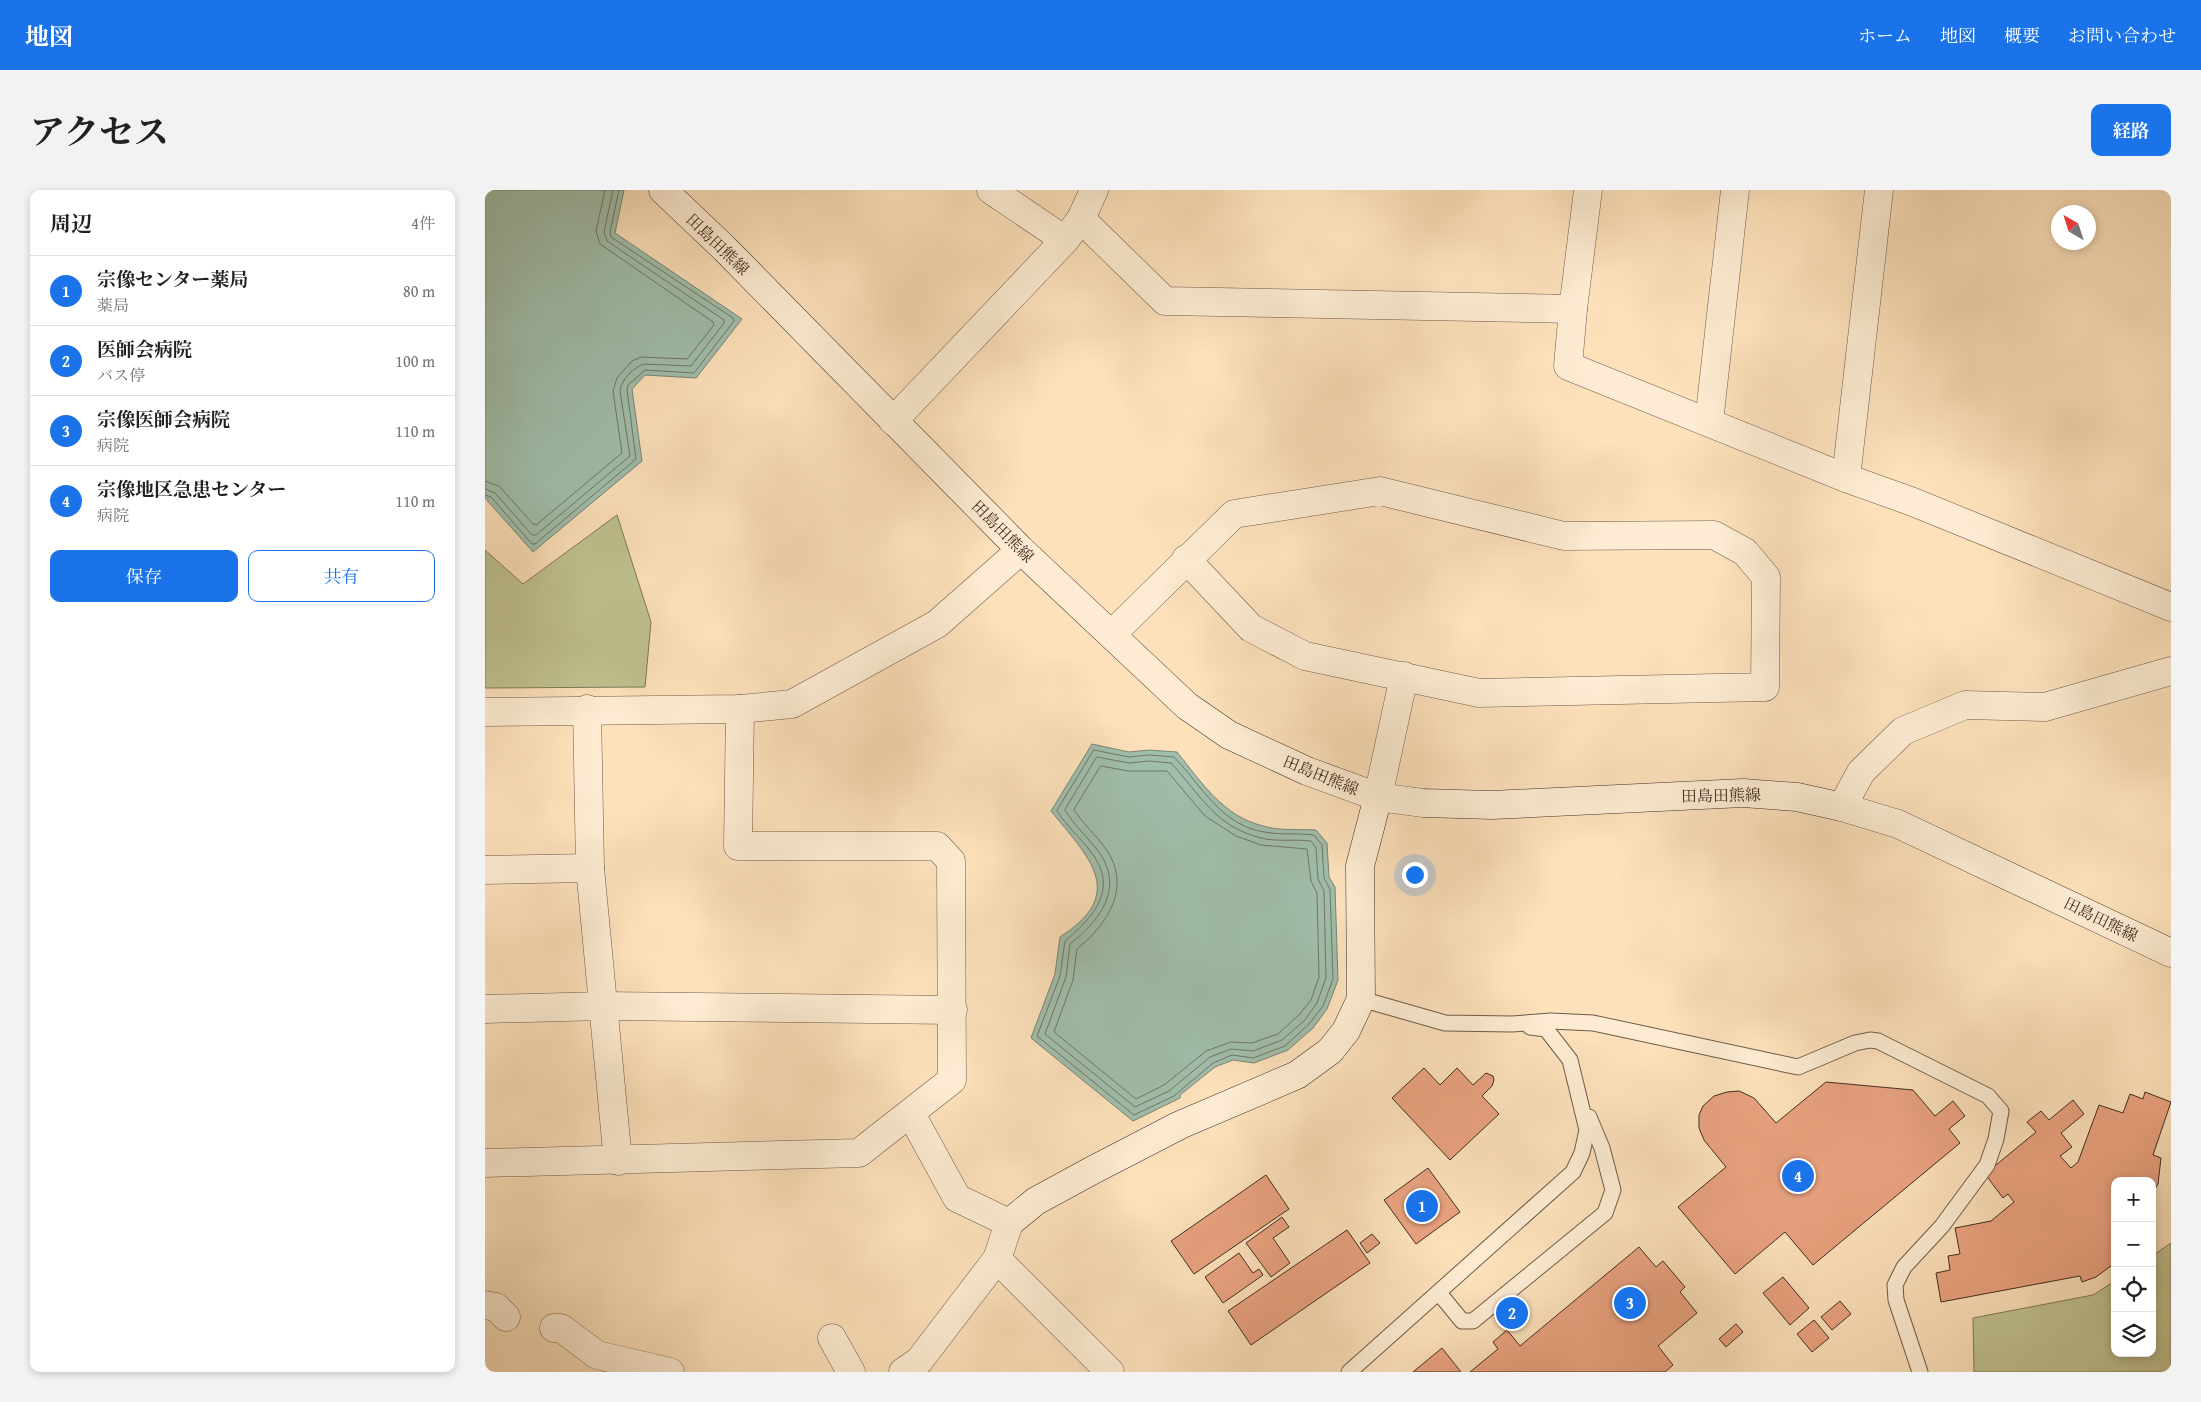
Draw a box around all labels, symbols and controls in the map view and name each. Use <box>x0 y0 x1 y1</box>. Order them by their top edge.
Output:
text: 地図 <box>25 19 73 54</box>
text: ホーム <box>1858 22 1912 49</box>
text: 地図 <box>1940 22 1976 49</box>
text: 概要 <box>2004 22 2040 49</box>
text: お問い合わせ <box>2068 22 2176 49</box>
button: 経路 <box>2091 104 2171 156</box>
text: アクセス <box>30 106 169 157</box>
north arrow <box>2051 205 2096 250</box>
text: 周辺 <box>50 208 92 239</box>
street label: 田島田熊線 <box>681 208 755 280</box>
text: 4件 <box>411 211 435 235</box>
text: 宗像センター薬局 <box>97 265 248 293</box>
text: 1 <box>62 279 70 303</box>
text: 80 m <box>403 279 435 303</box>
text: 薬局 <box>97 293 129 317</box>
text: 医師会病院 <box>97 335 192 363</box>
text: 2 <box>62 349 70 373</box>
text: 100 m <box>395 349 435 373</box>
text: バス停 <box>97 363 145 387</box>
text: 宗像医師会病院 <box>97 405 230 433</box>
text: 3 <box>62 419 70 443</box>
text: 110 m <box>395 419 435 443</box>
text: 病院 <box>97 433 129 457</box>
text: 宗像地区急患センター <box>97 475 286 503</box>
text: 4 <box>62 489 70 513</box>
text: 110 m <box>395 489 435 513</box>
street label: 田島田熊線 <box>966 494 1040 568</box>
text: 病院 <box>97 503 129 527</box>
button: 保存 <box>50 550 238 602</box>
button: 共有 <box>248 550 435 602</box>
street label: 田島田熊線 <box>1279 749 1363 801</box>
street label: 田島田熊線 <box>1681 782 1761 808</box>
your location <box>1402 862 1428 888</box>
street label: 田島田熊線 <box>2060 891 2142 947</box>
pin: 4 <box>1782 1157 1814 1195</box>
map controls <box>2111 1177 2156 1357</box>
button: + <box>2111 1177 2156 1222</box>
pin: 1 <box>1406 1187 1438 1225</box>
button: − <box>2111 1222 2156 1267</box>
button: locate <box>2111 1267 2156 1312</box>
pin: 3 <box>1614 1284 1646 1322</box>
pin: 2 <box>1496 1294 1528 1332</box>
button: layers <box>2111 1312 2156 1357</box>

